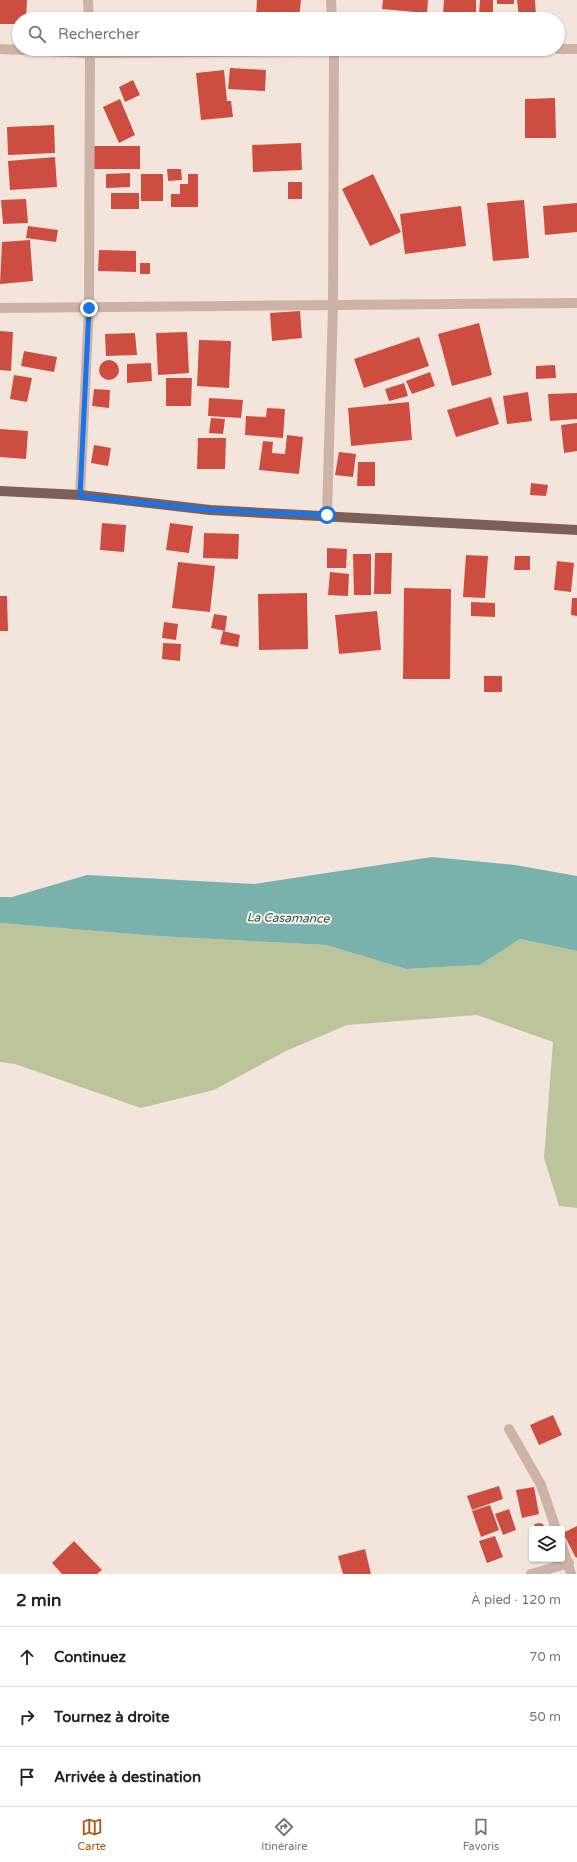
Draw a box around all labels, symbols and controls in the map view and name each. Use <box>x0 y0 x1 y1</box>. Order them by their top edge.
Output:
search box <box>12 12 565 56</box>
icon: search <box>26 23 48 45</box>
text: Rechercher <box>58 25 140 43</box>
route end <box>80 299 98 317</box>
route start <box>318 506 336 524</box>
water label: La Casamance <box>247 910 331 926</box>
map controls <box>529 1526 565 1562</box>
button: layers <box>529 1526 565 1562</box>
text: 2 min <box>16 1590 61 1611</box>
text: À pied · 120 m <box>471 1592 561 1608</box>
icon: ahead <box>16 1646 38 1668</box>
text: Continuez <box>54 1648 126 1666</box>
text: 70 m <box>529 1649 561 1665</box>
icon: right <box>16 1706 38 1728</box>
text: Tournez à droite <box>54 1708 169 1726</box>
text: 50 m <box>529 1709 561 1725</box>
icon: arrive <box>16 1766 38 1788</box>
text: Arrivée à destination <box>54 1768 201 1786</box>
tab: Carte <box>78 1816 106 1853</box>
tab: Itinéraire <box>261 1816 308 1853</box>
tab: Favoris <box>463 1816 499 1853</box>

